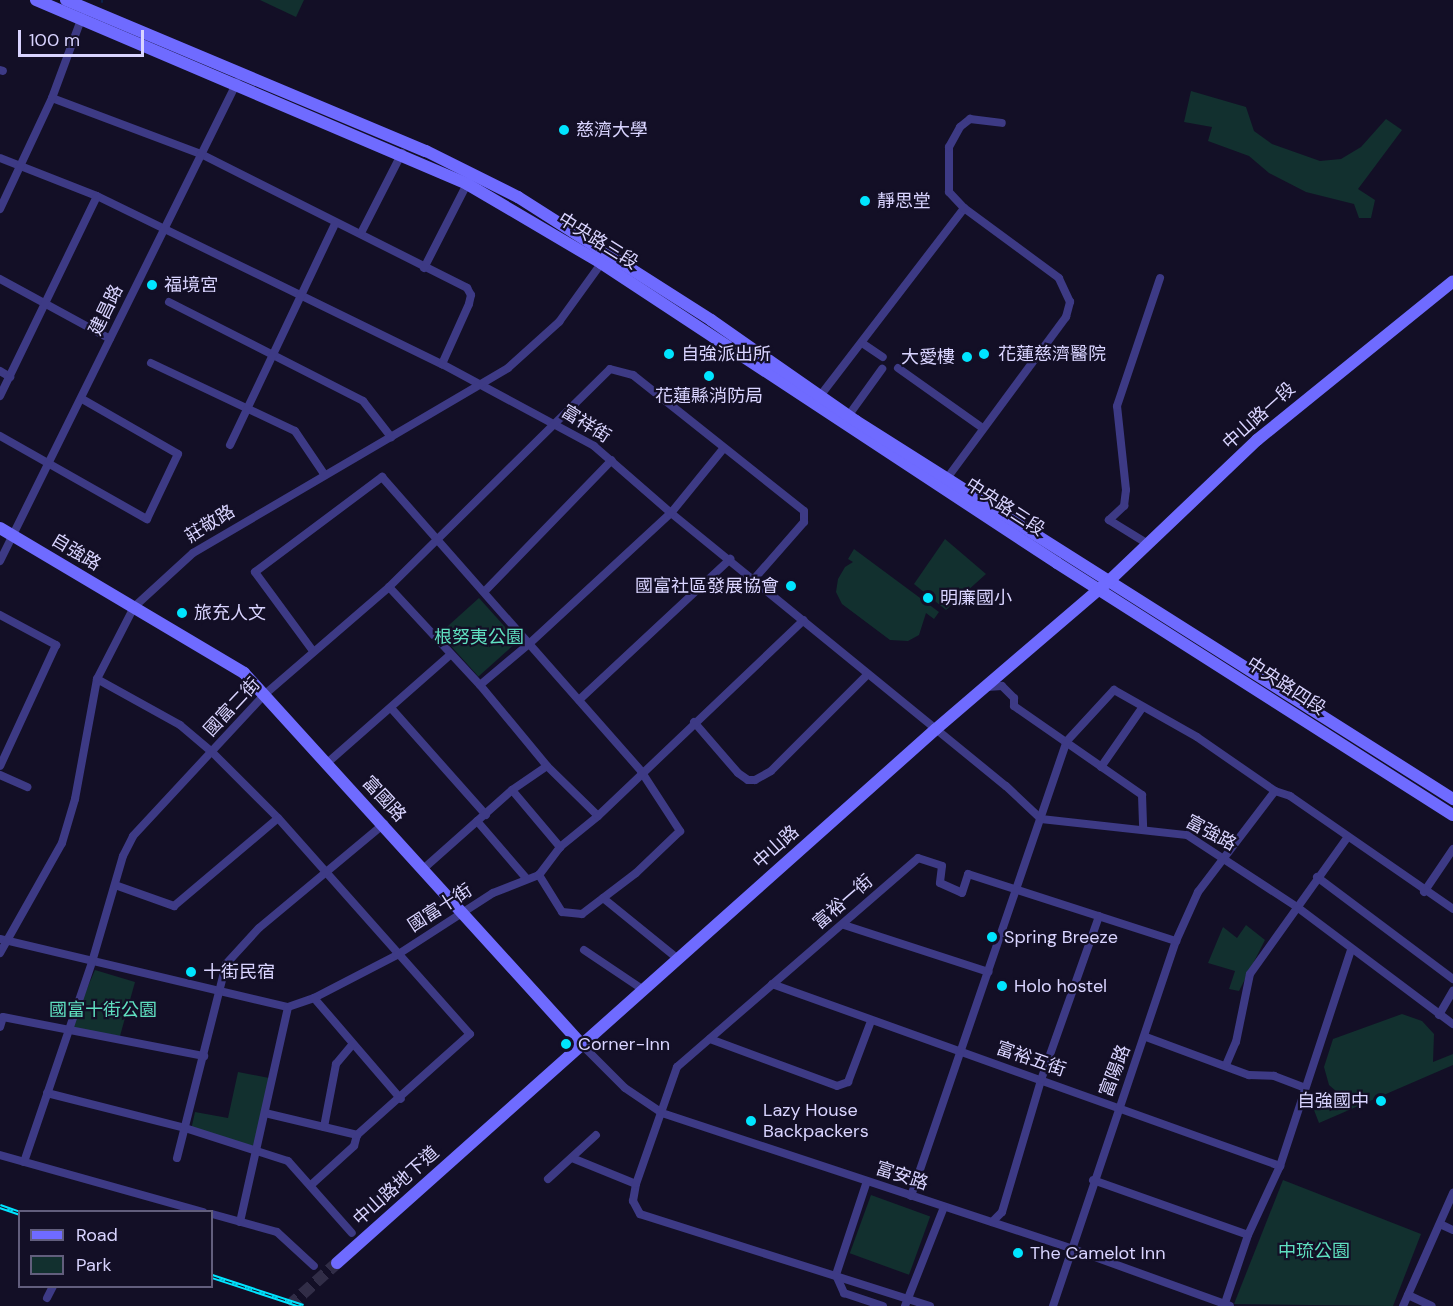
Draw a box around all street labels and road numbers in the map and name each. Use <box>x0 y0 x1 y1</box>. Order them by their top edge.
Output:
street label: 中央路三段 <box>554 208 642 274</box>
street label: 建昌路 <box>84 281 128 339</box>
street label: 中山路一段 <box>1218 378 1300 454</box>
street label: 富祥街 <box>557 401 615 447</box>
street label: 中央路三段 <box>961 473 1049 541</box>
street label: 莊敬路 <box>181 501 239 547</box>
street label: 自強路 <box>47 529 105 575</box>
street label: 中央路四段 <box>1242 652 1330 720</box>
street label: 國富二街 <box>200 673 264 741</box>
street label: 富國路 <box>358 772 410 826</box>
street label: 富強路 <box>1182 811 1240 855</box>
street label: 中山路 <box>749 821 803 873</box>
street label: 富裕一街 <box>809 870 877 934</box>
street label: 國富十街 <box>404 879 476 937</box>
street label: 富裕五街 <box>993 1037 1069 1081</box>
street label: 富陽路 <box>1095 1042 1135 1100</box>
street label: 中山路地下道 <box>349 1142 443 1230</box>
street label: 富安路 <box>873 1157 931 1195</box>

